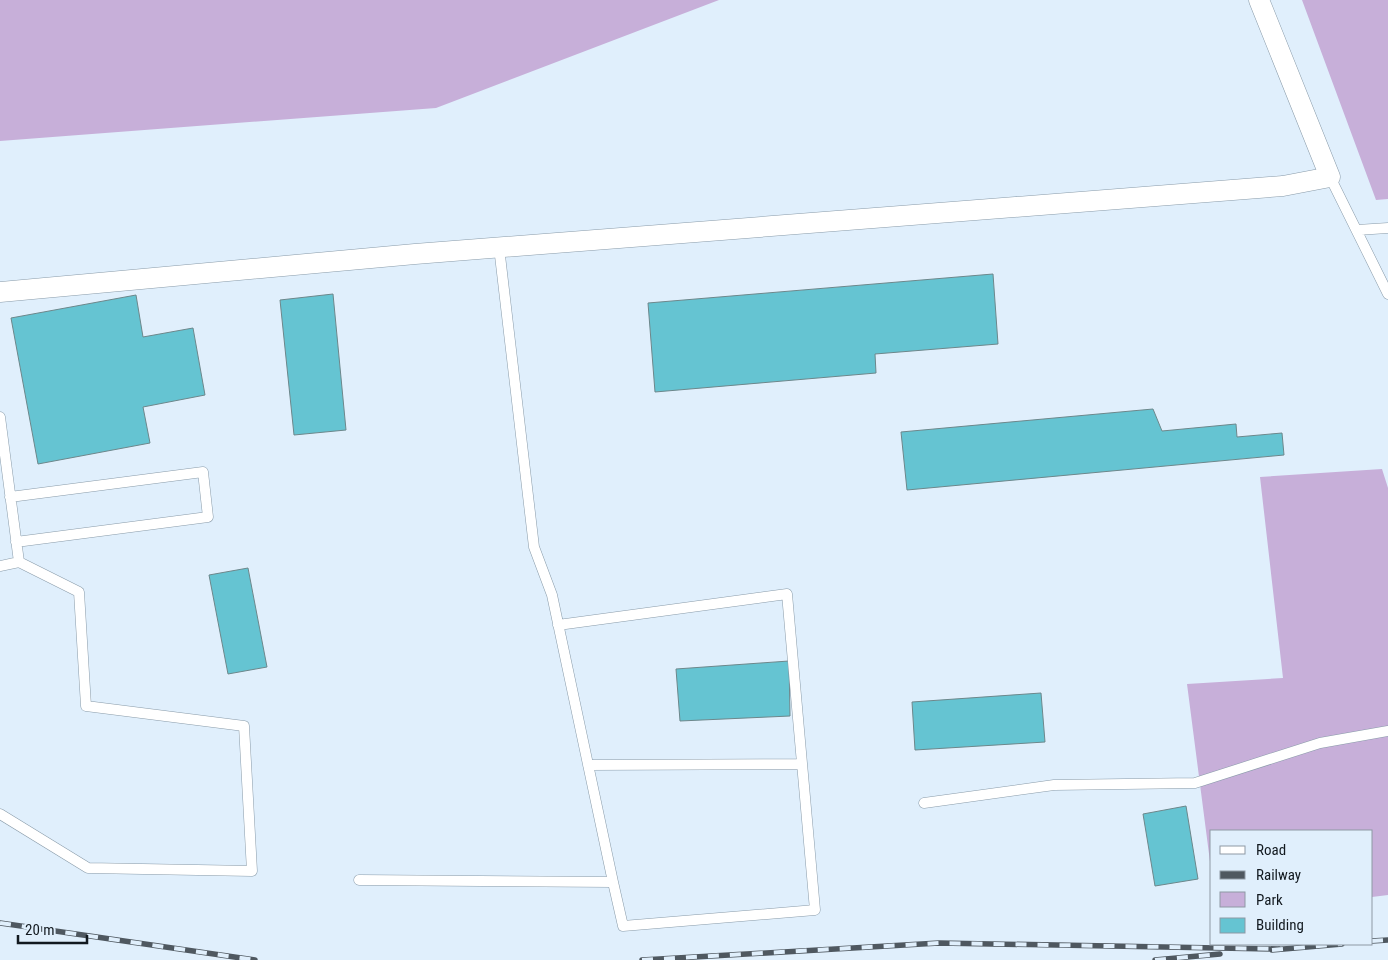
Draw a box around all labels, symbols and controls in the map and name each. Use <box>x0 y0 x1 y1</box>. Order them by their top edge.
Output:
legend <box>1210 830 1373 945</box>
text: Road <box>1256 841 1286 859</box>
text: Railway <box>1256 866 1301 884</box>
text: Park <box>1256 891 1283 909</box>
scale bar <box>18 912 86 944</box>
text: Building <box>1256 916 1304 934</box>
text: 20 m <box>25 921 55 939</box>

